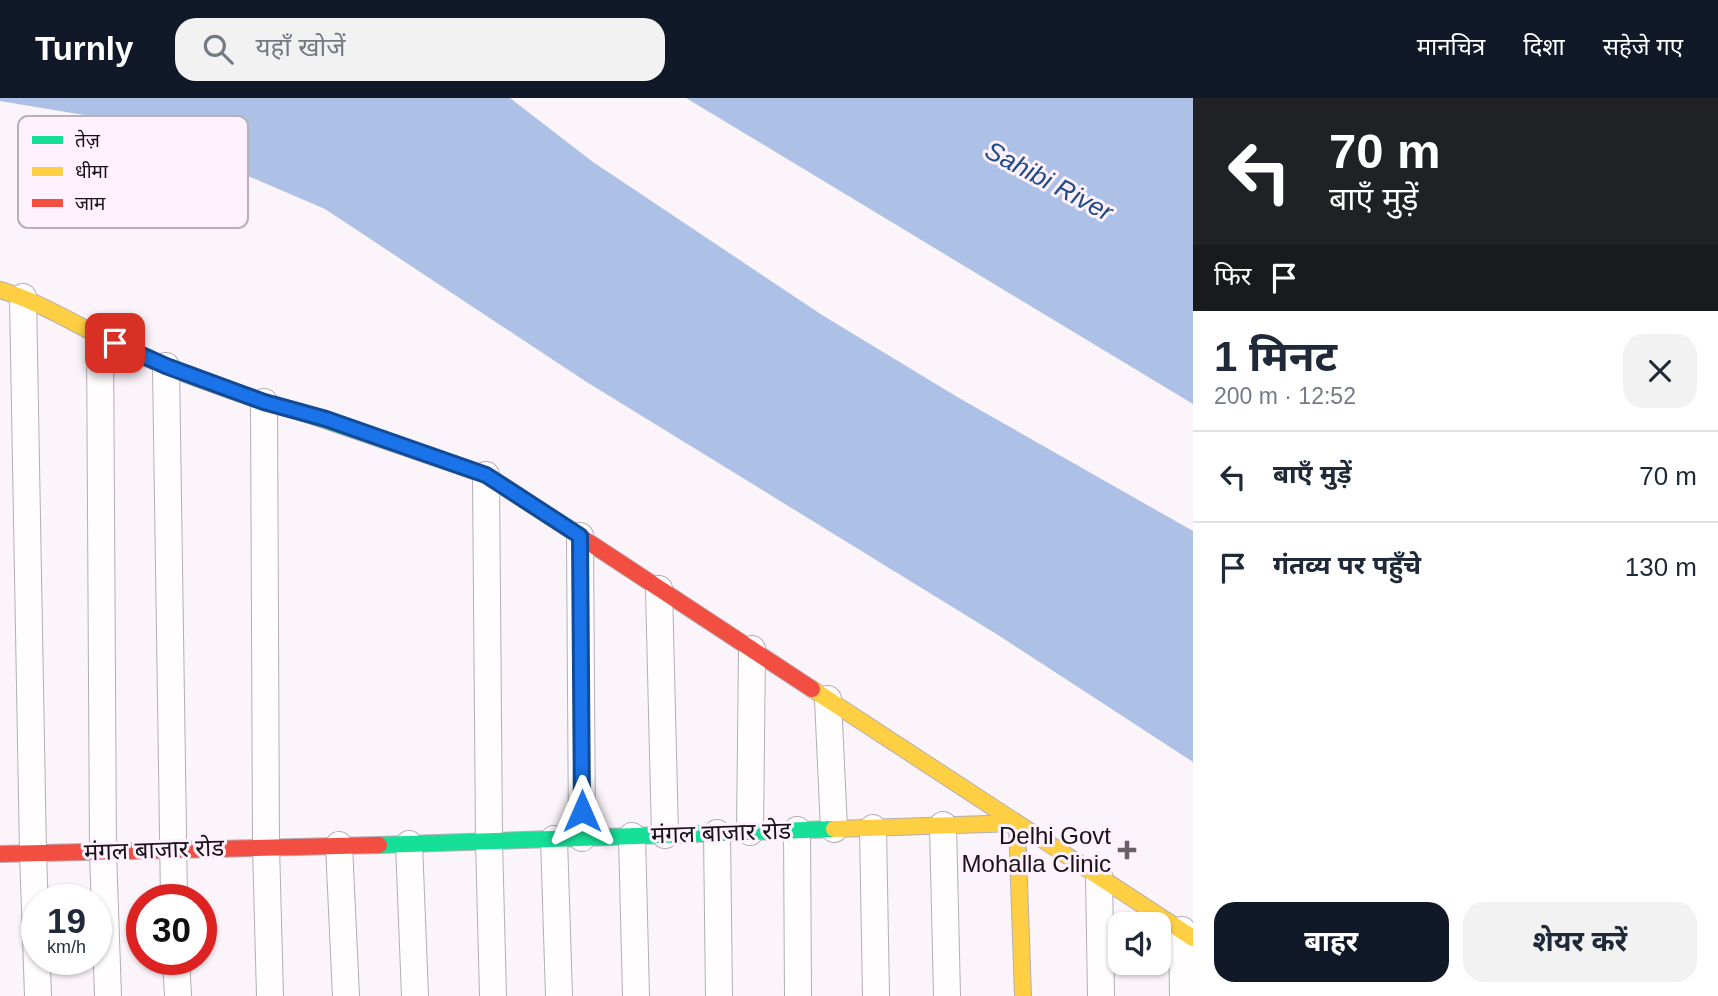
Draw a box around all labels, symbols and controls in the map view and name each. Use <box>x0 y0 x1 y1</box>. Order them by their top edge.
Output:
search box <box>175 18 665 81</box>
text: Turnly <box>35 30 133 67</box>
icon: search <box>199 30 237 68</box>
text: यहाँ खोजें <box>255 32 346 62</box>
text: मानचित्र <box>1417 33 1485 60</box>
text: दिशा <box>1523 33 1565 60</box>
text: सहेजे गए <box>1603 33 1683 60</box>
legend <box>18 116 248 228</box>
text: 70 m <box>1329 124 1441 178</box>
icon: left <box>1214 126 1305 217</box>
text: तेज़ <box>75 129 101 151</box>
water label: Sahibi River <box>980 135 1119 228</box>
text: धीमा <box>75 161 109 182</box>
text: बाएँ मुड़ें <box>1329 181 1418 217</box>
text: जाम <box>75 193 106 214</box>
icon: arrive <box>1265 259 1303 297</box>
text: फिर <box>1214 261 1251 291</box>
pin <box>85 313 145 373</box>
icon: arrive <box>96 324 134 362</box>
text: 1 मिनट <box>1214 333 1337 380</box>
button: close <box>1623 334 1697 408</box>
text: 200 m · 12:52 <box>1214 383 1356 409</box>
icon: left <box>1214 458 1252 496</box>
text: बाएँ मुड़ें <box>1273 459 1352 489</box>
text: 70 m <box>1639 461 1697 491</box>
icon: arrive <box>1214 549 1252 587</box>
text: गंतव्य पर पहुँचे <box>1273 550 1421 580</box>
text: 130 m <box>1625 552 1697 582</box>
position arrow <box>545 774 619 848</box>
street label: मंगल बाजार रोड <box>650 817 793 848</box>
place label: Delhi Govt Mohalla Clinic <box>962 822 1111 877</box>
street label: मंगल बाजार रोड <box>83 834 226 865</box>
marker: Delhi Govt Mohalla Clinic <box>1117 840 1137 860</box>
speed limit sign: 30 <box>126 884 217 975</box>
text: 19 <box>47 901 86 940</box>
button: बाहर <box>1214 902 1449 982</box>
button: शेयर करें <box>1463 902 1697 982</box>
map controls <box>1108 912 1171 975</box>
button: sound <box>1108 912 1171 975</box>
text: km/h <box>47 937 86 957</box>

